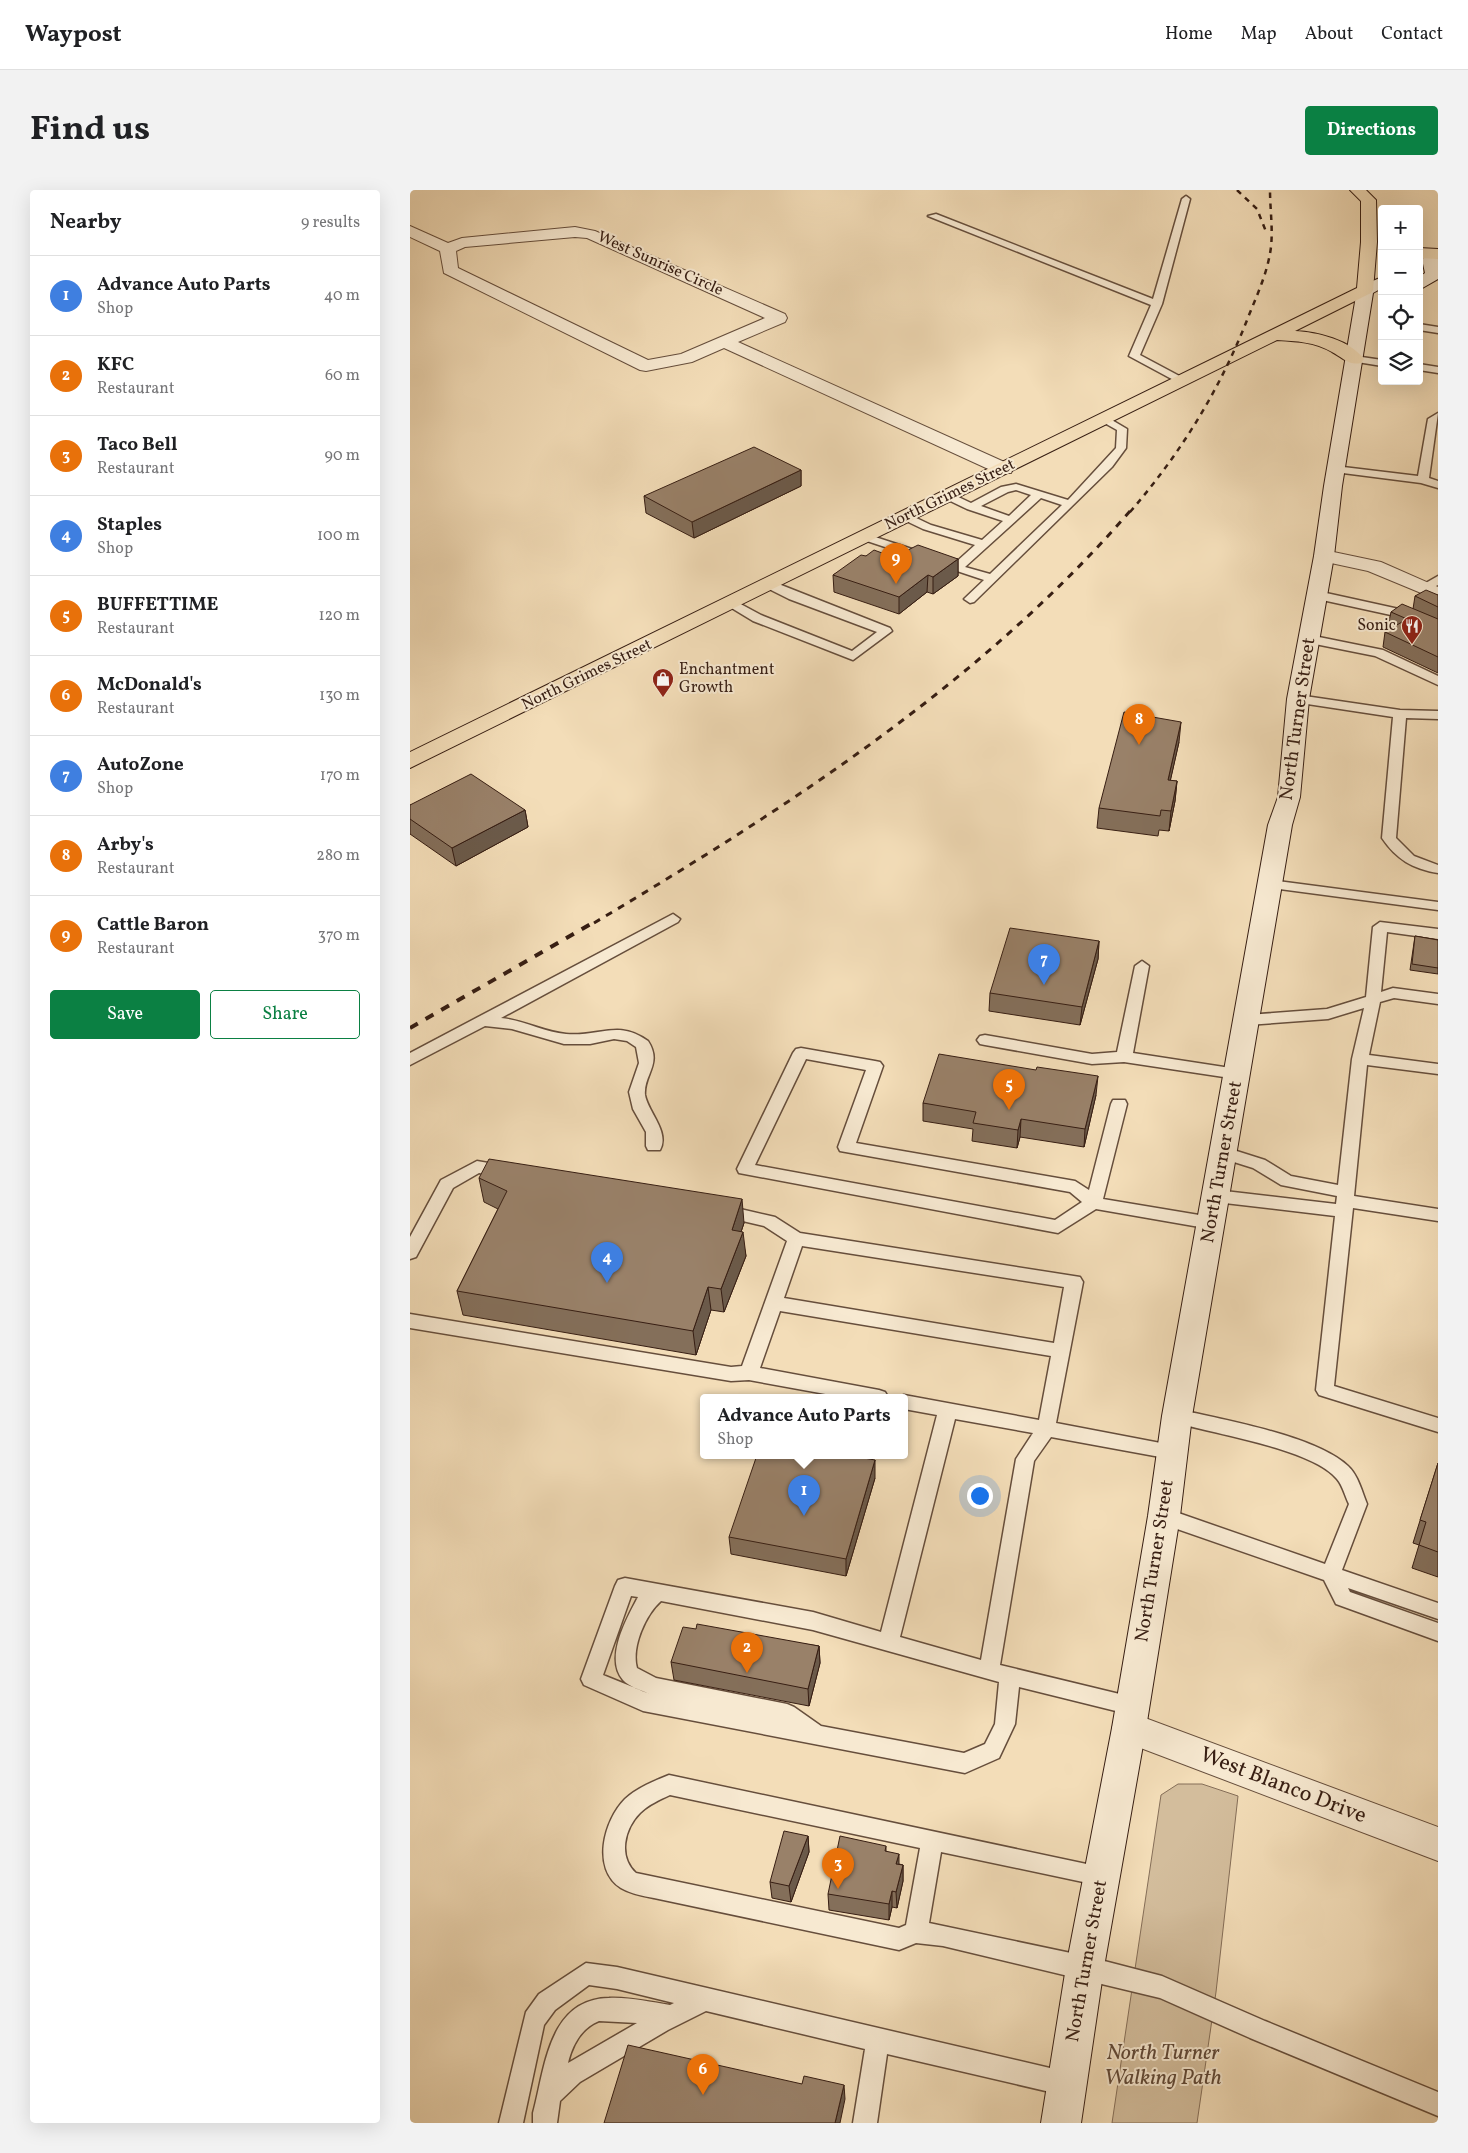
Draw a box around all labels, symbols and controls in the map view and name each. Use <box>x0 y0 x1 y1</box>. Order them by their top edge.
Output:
text: Waypost <box>25 18 122 52</box>
text: Home <box>1165 22 1213 47</box>
text: Map <box>1241 22 1277 47</box>
text: About <box>1305 22 1353 47</box>
text: Contact <box>1381 22 1443 47</box>
text: Find us <box>30 106 150 154</box>
button: Directions <box>1305 106 1438 155</box>
map controls <box>1378 205 1423 385</box>
button: + <box>1378 205 1423 250</box>
text: Nearby <box>50 208 121 237</box>
text: 9 results <box>301 212 360 234</box>
street label: West Sunrise Circle <box>594 226 726 302</box>
button: − <box>1378 250 1423 295</box>
text: Advance Auto Parts <box>97 272 271 298</box>
text: 1 <box>63 285 69 307</box>
text: 40 m <box>324 285 360 307</box>
button: locate <box>1378 295 1423 340</box>
text: Shop <box>97 298 133 320</box>
button: layers <box>1378 340 1423 385</box>
text: KFC <box>97 352 134 378</box>
text: 2 <box>62 365 70 387</box>
text: 60 m <box>325 365 360 387</box>
text: Restaurant <box>97 378 175 400</box>
text: Taco Bell <box>97 432 177 458</box>
text: 3 <box>62 445 70 467</box>
text: 90 m <box>324 445 360 467</box>
street label: North Grimes Street <box>881 454 1019 536</box>
text: Restaurant <box>97 458 175 480</box>
text: Staples <box>97 512 162 538</box>
text: 4 <box>61 525 71 547</box>
text: 100 m <box>317 525 360 547</box>
text: Shop <box>97 538 133 560</box>
pin: 9 <box>880 543 912 584</box>
text: BUFFETTIME <box>97 592 218 618</box>
text: 5 <box>62 605 70 627</box>
text: 120 m <box>318 605 360 627</box>
restaurant icon: Sonic <box>1400 614 1424 645</box>
place label: Sonic <box>1357 615 1396 637</box>
text: Restaurant <box>97 618 175 640</box>
street label: North Grimes Street <box>518 634 656 716</box>
street label: North Turner Street <box>1274 636 1322 802</box>
place label: Enchantment Growth <box>679 659 775 699</box>
shop icon: Enchantment Growth <box>651 667 675 698</box>
text: McDonald's <box>97 672 202 698</box>
text: 6 <box>62 685 70 707</box>
text: 130 m <box>319 685 360 707</box>
text: Restaurant <box>97 698 175 720</box>
pin: 8 <box>1123 704 1155 745</box>
text: AutoZone <box>97 752 184 778</box>
text: 7 <box>62 765 70 787</box>
text: 170 m <box>320 765 360 787</box>
text: Shop <box>97 778 133 800</box>
text: Arby's <box>97 832 154 858</box>
text: 8 <box>62 845 70 867</box>
text: 280 m <box>316 845 360 867</box>
text: Restaurant <box>97 858 175 880</box>
text: Cattle Baron <box>97 912 209 938</box>
text: 9 <box>62 925 70 947</box>
text: 370 m <box>318 925 360 947</box>
text: Restaurant <box>97 938 175 960</box>
pin: 7 <box>1028 944 1060 985</box>
button: Save <box>50 990 200 1039</box>
button: Share <box>210 990 360 1039</box>
pin: 5 <box>993 1069 1025 1110</box>
street label: North Turner Street <box>1195 1079 1249 1245</box>
pin: 4 <box>591 1242 623 1283</box>
popup <box>700 1394 908 1459</box>
text: Advance Auto Parts <box>717 1403 891 1429</box>
text: Shop <box>717 1429 753 1451</box>
pin: 1 <box>788 1475 820 1516</box>
street label: North Turner Street <box>1129 1478 1181 1644</box>
your location <box>967 1483 993 1509</box>
pin: 2 <box>731 1632 763 1673</box>
street label: West Blanco Drive <box>1195 1740 1371 1832</box>
pin: 3 <box>822 1848 854 1889</box>
street label: North Turner Street <box>1060 1878 1114 2044</box>
park label: North Turner Walking Path <box>1104 2038 1222 2094</box>
pin: 6 <box>687 2054 719 2095</box>

